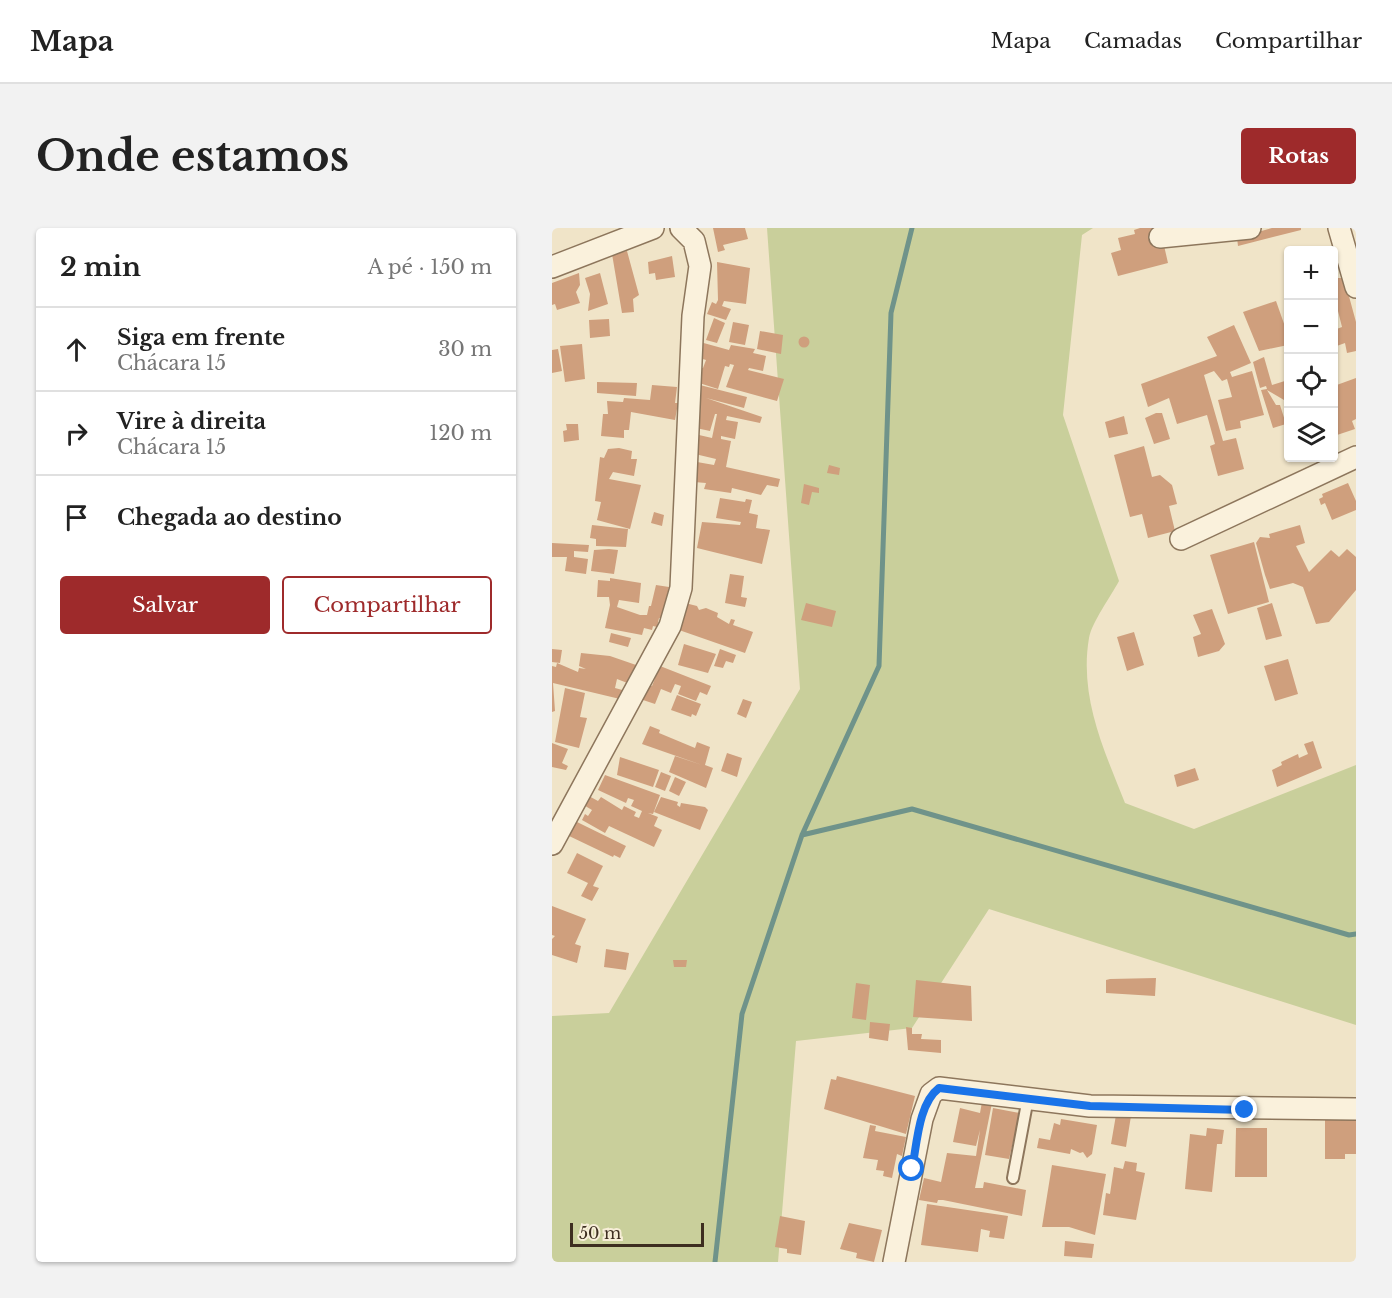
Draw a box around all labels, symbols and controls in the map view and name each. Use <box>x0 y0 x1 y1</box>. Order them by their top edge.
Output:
text: Mapa <box>30 24 114 59</box>
text: Mapa <box>991 28 1051 54</box>
text: Camadas <box>1084 28 1182 54</box>
text: Compartilhar <box>1215 28 1362 54</box>
button: Rotas <box>1241 128 1356 184</box>
text: Onde estamos <box>36 130 349 182</box>
map controls <box>1284 246 1338 462</box>
button: + <box>1284 246 1338 300</box>
text: 2 min <box>60 251 141 283</box>
text: A pé · 150 m <box>368 255 492 279</box>
button: − <box>1284 300 1338 354</box>
text: Siga em frente <box>117 324 285 351</box>
icon: ahead <box>60 333 93 366</box>
text: 30 m <box>438 337 492 361</box>
text: Chácara 15 <box>117 351 226 375</box>
button: locate <box>1284 354 1338 408</box>
text: Vire à direita <box>117 408 266 435</box>
button: layers <box>1284 408 1338 462</box>
icon: right <box>60 417 93 450</box>
text: 120 m <box>429 421 492 445</box>
text: Chácara 15 <box>117 435 226 459</box>
icon: arrive <box>60 501 93 534</box>
text: Chegada ao destino <box>117 504 342 531</box>
button: Salvar <box>60 576 270 634</box>
button: Compartilhar <box>282 576 492 634</box>
route end <box>1231 1096 1257 1122</box>
route start <box>898 1155 924 1181</box>
scale bar <box>570 1220 704 1248</box>
text: 50 m <box>579 1223 621 1243</box>

